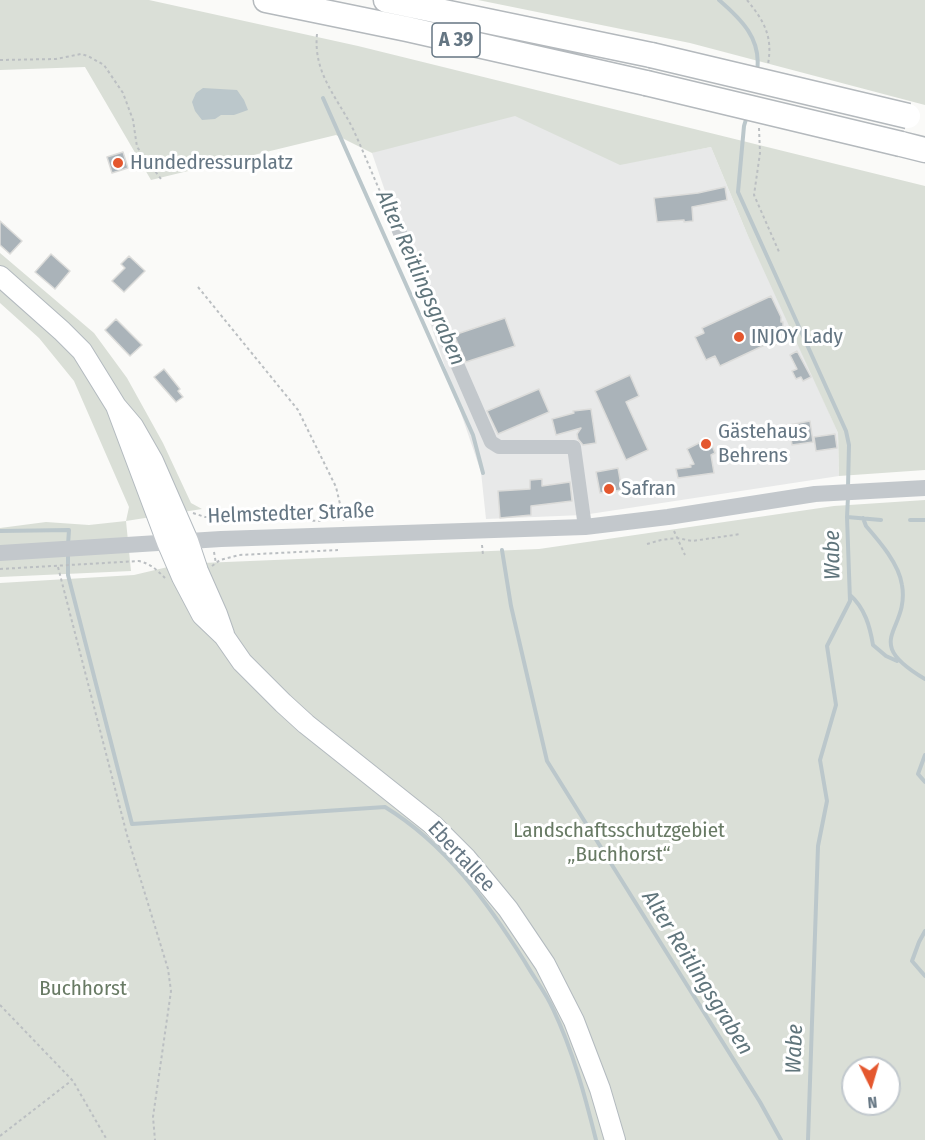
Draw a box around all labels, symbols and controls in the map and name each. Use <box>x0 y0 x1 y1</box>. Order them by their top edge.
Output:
road number: A 39 <box>432 23 480 57</box>
place label: Hundedressurplatz <box>130 150 293 176</box>
marker: Hundedressurplatz <box>111 156 125 170</box>
water label: Alter Reitlingsgraben <box>370 186 470 370</box>
place label: INJOY Lady <box>751 324 843 350</box>
marker: INJOY Lady <box>732 330 746 344</box>
place label: Gästehaus Behrens <box>718 419 807 469</box>
marker: Gästehaus Behrens <box>699 437 713 451</box>
place label: Safran <box>621 476 676 502</box>
marker: Safran <box>602 482 616 496</box>
street label: Helmstedter Straße <box>207 498 375 530</box>
water label: Wabe <box>819 530 847 580</box>
street label: Ebertallee <box>422 816 500 898</box>
park label: Landschaftsschutzgebiet „Buchhorst“ <box>513 818 725 868</box>
water label: Alter Reitlingsgraben <box>636 886 758 1060</box>
park label: Buchhorst <box>39 976 127 1002</box>
water label: Wabe <box>781 1024 809 1074</box>
north arrow <box>841 1056 901 1116</box>
text: N <box>867 1093 878 1112</box>

